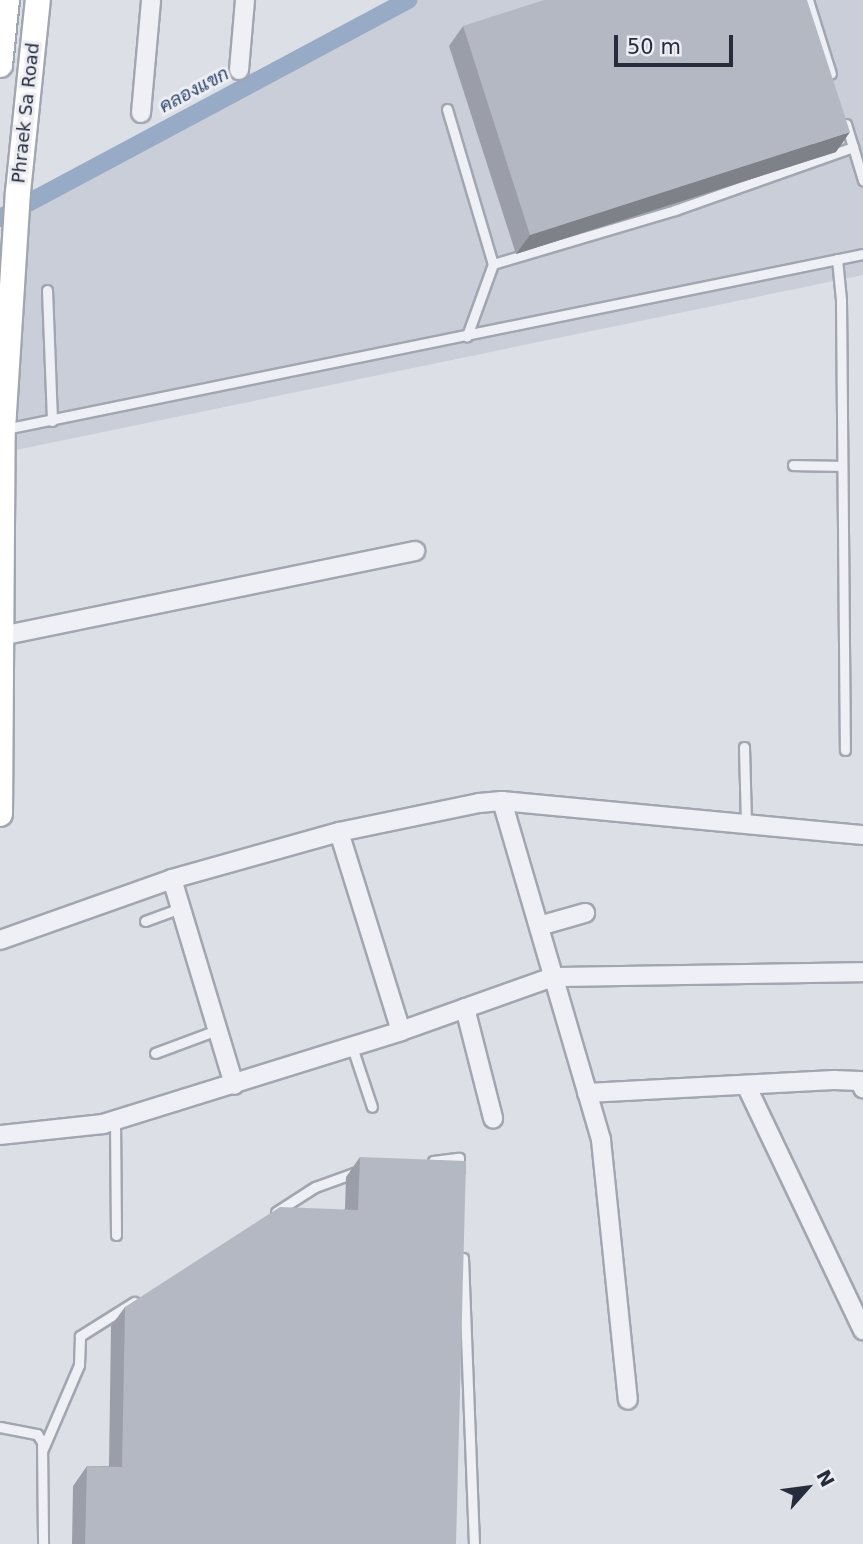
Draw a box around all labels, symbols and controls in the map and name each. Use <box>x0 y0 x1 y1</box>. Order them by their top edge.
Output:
scale bar <box>618 21 737 65</box>
text: 50 m <box>627 35 681 59</box>
street label: Phraek Sa Road <box>8 42 44 184</box>
water label: คลองแขก <box>155 62 233 118</box>
north arrow <box>772 1453 842 1523</box>
text: N <box>812 1466 839 1490</box>

